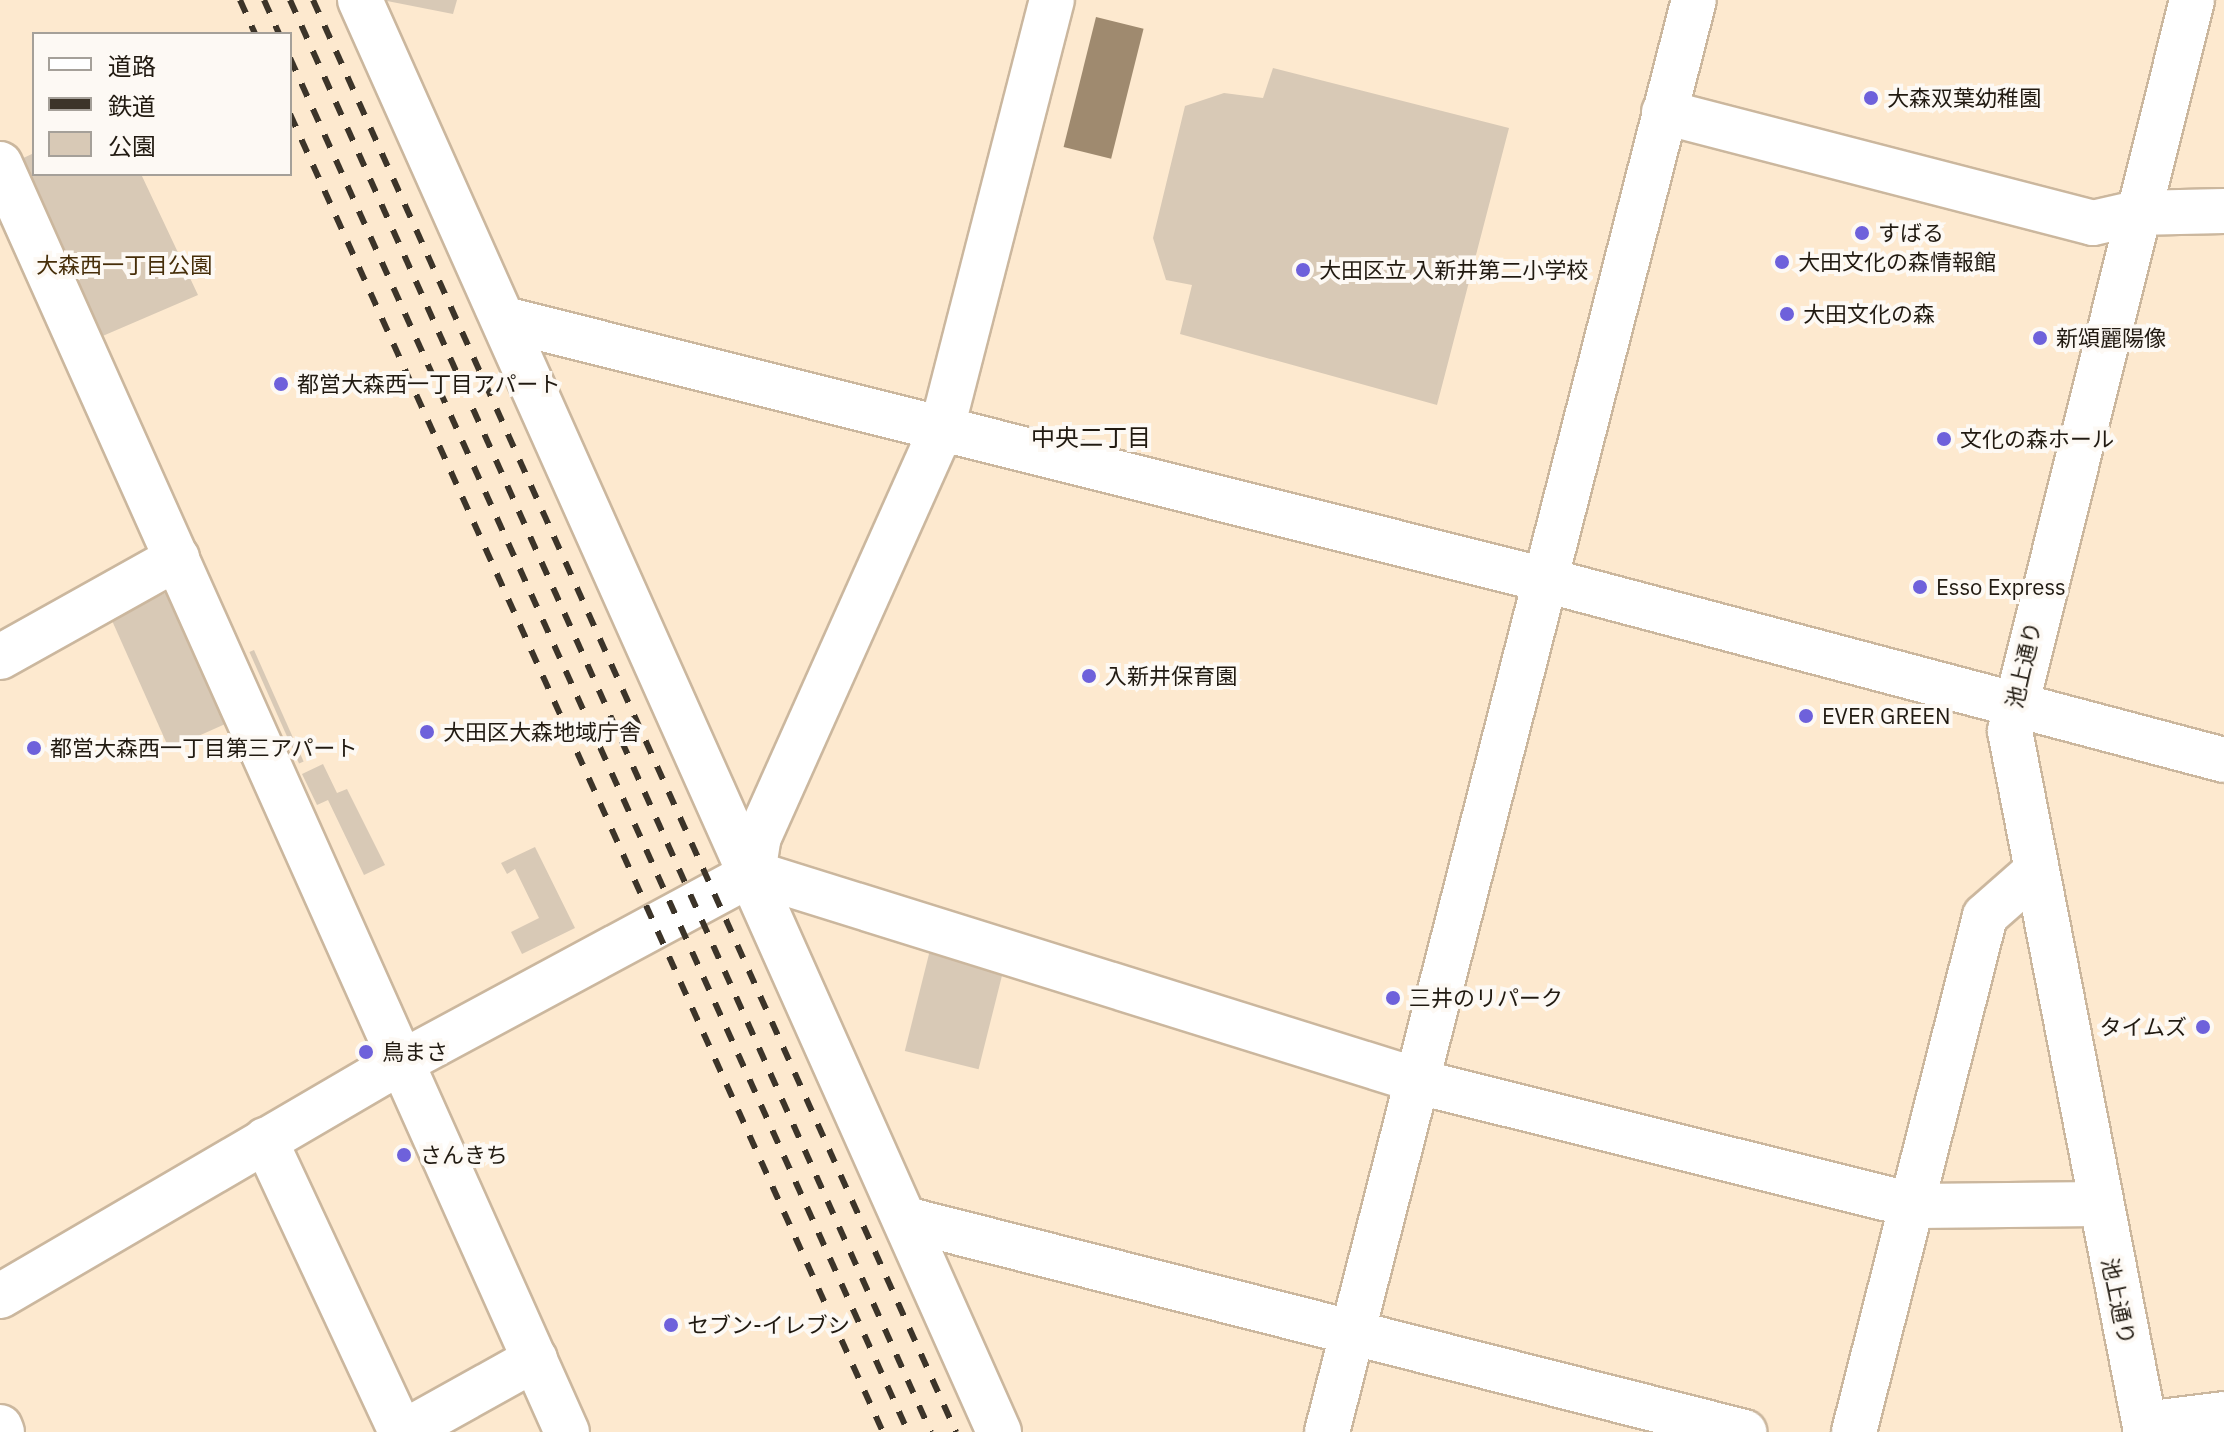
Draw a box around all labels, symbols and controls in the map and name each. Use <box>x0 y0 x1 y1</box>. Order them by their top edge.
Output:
legend <box>32 32 292 176</box>
text: 道路 <box>108 50 156 82</box>
place label: 大森双葉幼稚園 <box>1887 85 2041 111</box>
marker: 大森双葉幼稚園 <box>1862 89 1880 107</box>
text: 鉄道 <box>108 90 156 122</box>
text: 公園 <box>108 130 156 162</box>
place label: すばる <box>1878 220 1944 246</box>
marker: すばる <box>1853 224 1871 242</box>
place label: 大田文化の森情報館 <box>1798 249 1996 275</box>
park label: 大森西一丁目公園 <box>36 252 212 278</box>
marker: 大田文化の森情報館 <box>1773 253 1791 271</box>
place label: 大田区立 入新井第二小学校 <box>1319 257 1588 283</box>
marker: 大田区立 入新井第二小学校 <box>1294 261 1312 279</box>
place label: 大田文化の森 <box>1803 301 1935 327</box>
marker: 大田文化の森 <box>1778 305 1796 323</box>
place label: 新頌麗陽像 <box>2056 325 2166 351</box>
marker: 新頌麗陽像 <box>2031 329 2049 347</box>
place label: 都営大森西一丁目アパート <box>297 371 561 397</box>
marker: 都営大森西一丁目アパート <box>272 375 290 393</box>
district label: 中央二丁目 <box>1031 424 1151 452</box>
place label: 文化の森ホール <box>1960 426 2114 452</box>
marker: 文化の森ホール <box>1935 430 1953 448</box>
place label: Esso Express <box>1936 574 2066 600</box>
marker: Esso Express <box>1911 578 1929 596</box>
street label: 池上通り <box>2000 619 2046 711</box>
place label: 入新井保育園 <box>1105 663 1237 689</box>
marker: 入新井保育園 <box>1080 667 1098 685</box>
place label: EVER GREEN <box>1822 703 1951 729</box>
marker: EVER GREEN <box>1797 707 1815 725</box>
place label: 大田区大森地域庁舎 <box>443 719 641 745</box>
marker: 大田区大森地域庁舎 <box>418 723 436 741</box>
place label: 都営大森西一丁目第三アパート <box>50 735 358 761</box>
marker: 都営大森西一丁目第三アパート <box>25 739 43 757</box>
place label: 三井のリパーク <box>1409 985 1563 1011</box>
marker: 三井のリパーク <box>1384 989 1402 1007</box>
place label: タイムズ <box>2099 1014 2187 1040</box>
marker: タイムズ <box>2194 1018 2212 1036</box>
place label: 鳥まさ <box>382 1039 448 1065</box>
marker: 鳥まさ <box>357 1043 375 1061</box>
place label: さんきち <box>420 1142 508 1168</box>
marker: さんきち <box>395 1146 413 1164</box>
street label: 池上通り <box>2097 1255 2141 1347</box>
place label: セブン-イレブン <box>687 1312 850 1338</box>
marker: セブン-イレブン <box>662 1316 680 1334</box>

